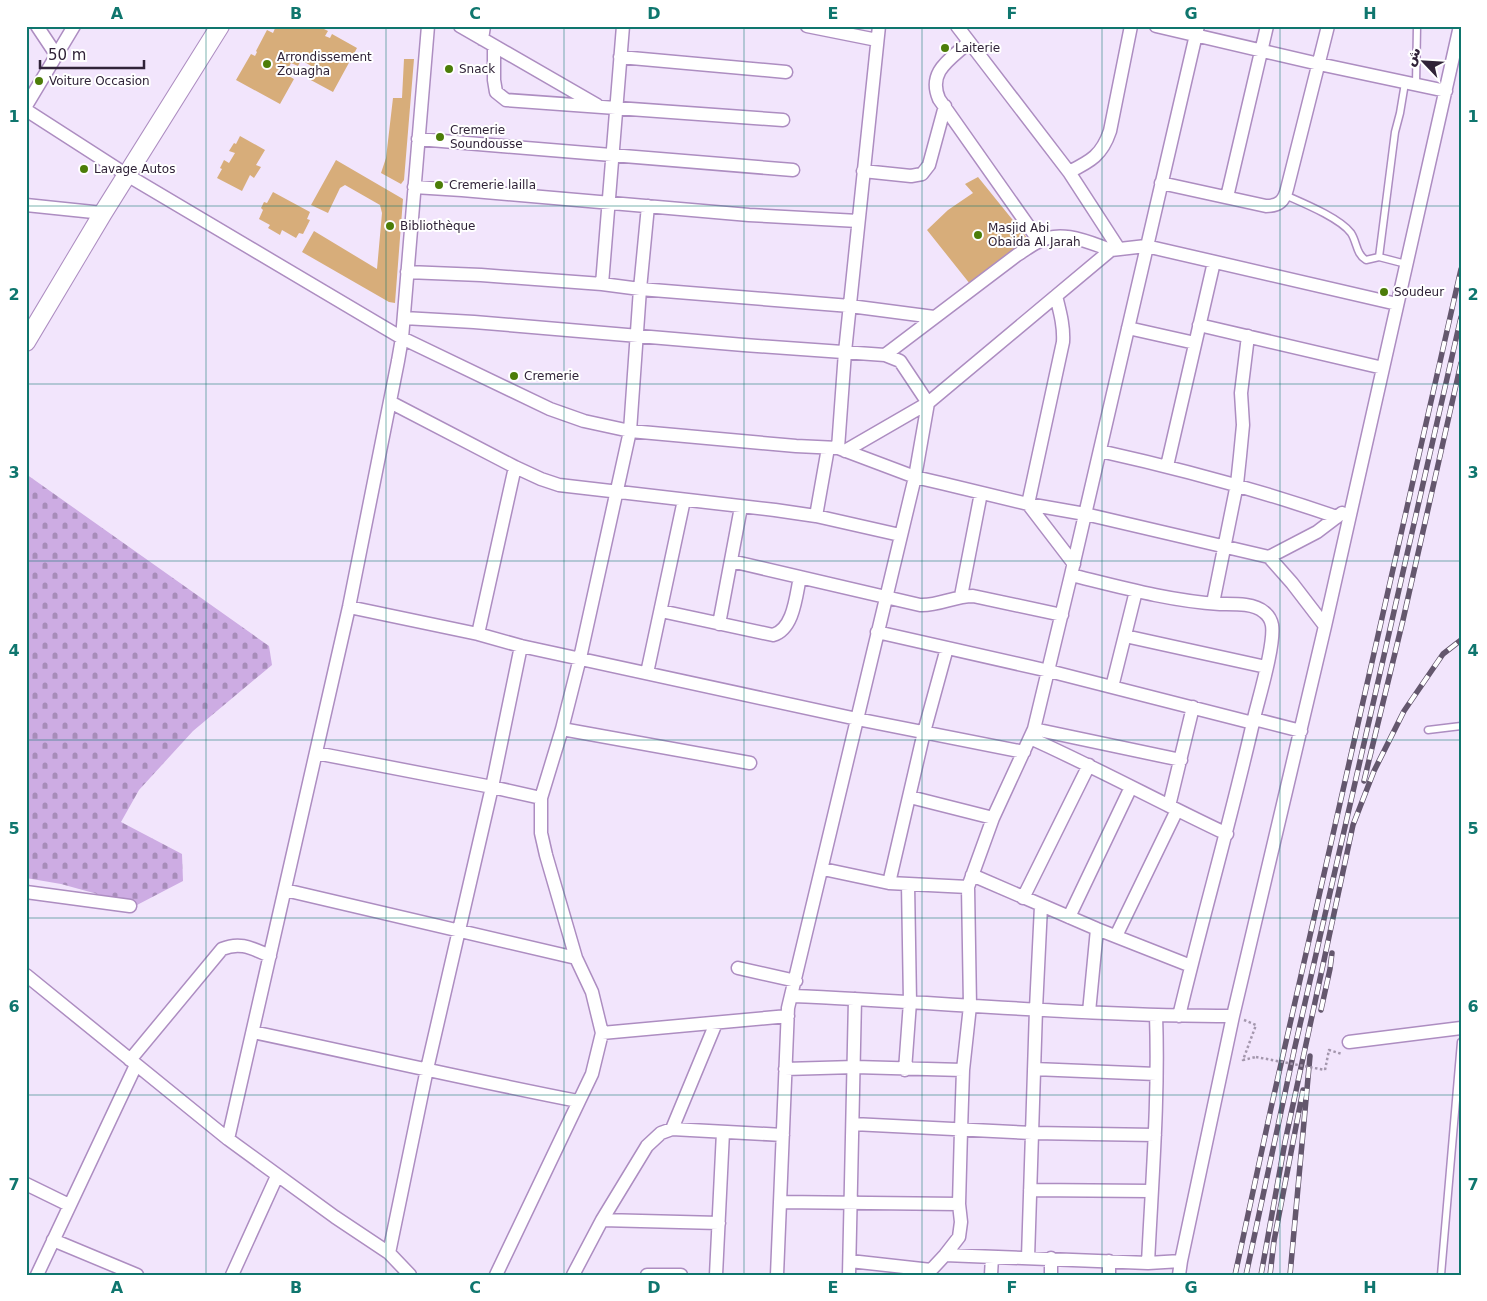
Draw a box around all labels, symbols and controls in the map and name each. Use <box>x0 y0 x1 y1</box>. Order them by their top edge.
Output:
text: A <box>111 4 124 23</box>
text: B <box>290 4 302 23</box>
text: C <box>469 4 481 23</box>
text: D <box>647 4 661 23</box>
text: E <box>828 4 838 23</box>
text: F <box>1007 4 1017 23</box>
text: G <box>1184 4 1198 23</box>
text: H <box>1363 4 1377 23</box>
scale bar <box>40 38 144 70</box>
north arrow <box>1400 38 1450 88</box>
place label: Laiterie <box>955 41 1000 55</box>
marker: Laiterie <box>939 42 951 54</box>
text: ش <box>1401 44 1424 69</box>
text: 50 m <box>48 46 86 64</box>
place label: Arrondissement Zouagha <box>277 50 372 78</box>
marker: Arrondissement Zouagha <box>261 58 273 70</box>
place label: Snack <box>459 62 495 76</box>
marker: Snack <box>443 63 455 75</box>
place label: Voiture Occasion <box>49 74 150 88</box>
marker: Voiture Occasion <box>33 75 45 87</box>
text: 1 <box>8 107 20 126</box>
text: 1 <box>1467 107 1479 126</box>
place label: Cremerie Soundousse <box>450 123 523 151</box>
marker: Cremerie Soundousse <box>434 131 446 143</box>
place label: Lavage Autos <box>94 162 175 176</box>
marker: Lavage Autos <box>78 163 90 175</box>
place label: Cremerie lailla <box>449 178 536 192</box>
marker: Cremerie lailla <box>433 179 445 191</box>
place label: Bibliothèque <box>400 219 476 233</box>
marker: Bibliothèque <box>384 220 396 232</box>
place label: Masjid Abi Obaida Al Jarah <box>988 221 1081 249</box>
marker: Masjid Abi Obaida Al Jarah <box>972 229 984 241</box>
text: 2 <box>8 285 20 304</box>
place label: Soudeur <box>1394 285 1444 299</box>
text: 2 <box>1467 285 1479 304</box>
marker: Soudeur <box>1378 286 1390 298</box>
place label: Cremerie <box>524 369 579 383</box>
marker: Cremerie <box>508 370 520 382</box>
text: 3 <box>8 463 20 482</box>
text: 3 <box>1467 463 1479 482</box>
text: 4 <box>8 641 20 660</box>
text: 4 <box>1467 641 1479 660</box>
text: 5 <box>8 819 20 838</box>
text: 5 <box>1467 819 1479 838</box>
text: 6 <box>8 997 20 1016</box>
text: 6 <box>1467 997 1479 1016</box>
text: 7 <box>8 1175 20 1194</box>
text: 7 <box>1467 1175 1479 1194</box>
text: A <box>111 1278 124 1297</box>
text: B <box>290 1278 302 1297</box>
text: C <box>469 1278 481 1297</box>
text: D <box>647 1278 661 1297</box>
text: E <box>828 1278 838 1297</box>
text: F <box>1007 1278 1017 1297</box>
text: G <box>1184 1278 1198 1297</box>
text: H <box>1363 1278 1377 1297</box>

